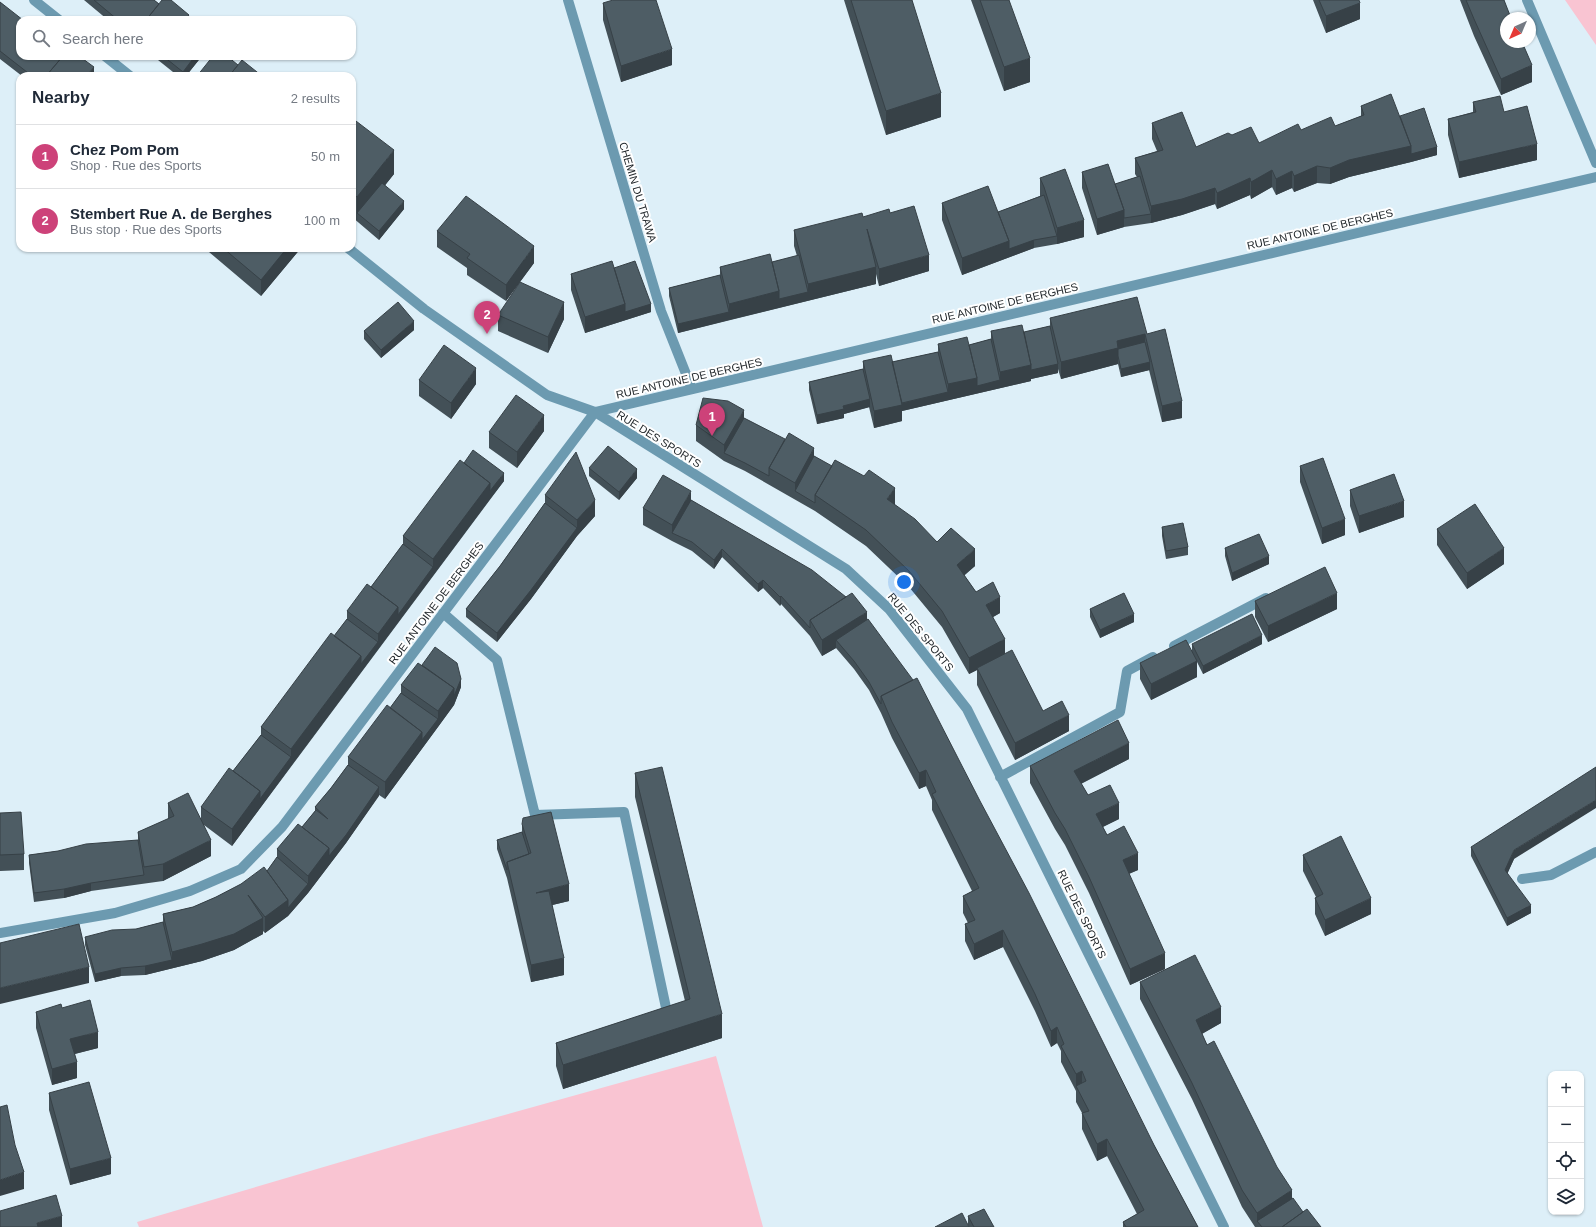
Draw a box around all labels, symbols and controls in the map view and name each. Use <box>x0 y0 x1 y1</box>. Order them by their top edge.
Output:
north arrow <box>1500 12 1536 48</box>
search box <box>16 16 356 60</box>
icon: search <box>30 27 52 49</box>
text: Search here <box>62 30 144 47</box>
text: Nearby <box>32 88 90 107</box>
text: 2 results <box>291 91 340 106</box>
street label: CHEMIN DU TRAWA <box>617 140 659 244</box>
text: Chez Pom Pom <box>70 141 179 158</box>
text: 1 <box>41 149 49 164</box>
text: 50 m <box>311 149 340 164</box>
text: Shop · Rue des Sports <box>70 158 202 173</box>
text: Stembert Rue A. de Berghes <box>70 205 272 222</box>
street label: RUE ANTOINE DE BERGHES <box>1246 206 1394 252</box>
text: 2 <box>41 213 49 228</box>
text: 100 m <box>304 213 340 228</box>
text: Bus stop · Rue des Sports <box>70 222 222 237</box>
street label: RUE ANTOINE DE BERGHES <box>931 280 1079 326</box>
pin: 2 <box>474 301 500 334</box>
street label: RUE ANTOINE DE BERGHES <box>615 355 763 401</box>
pin: 1 <box>699 403 725 436</box>
street label: RUE DES SPORTS <box>615 408 703 470</box>
street label: RUE ANTOINE DE BERGHES <box>386 540 486 666</box>
your location <box>894 572 914 592</box>
street label: RUE DES SPORTS <box>886 591 956 673</box>
street label: RUE DES SPORTS <box>1055 868 1109 960</box>
map controls <box>1548 1071 1584 1215</box>
button: + <box>1548 1071 1584 1107</box>
button: − <box>1548 1107 1584 1143</box>
button: locate <box>1548 1143 1584 1179</box>
button: layers <box>1548 1179 1584 1215</box>

